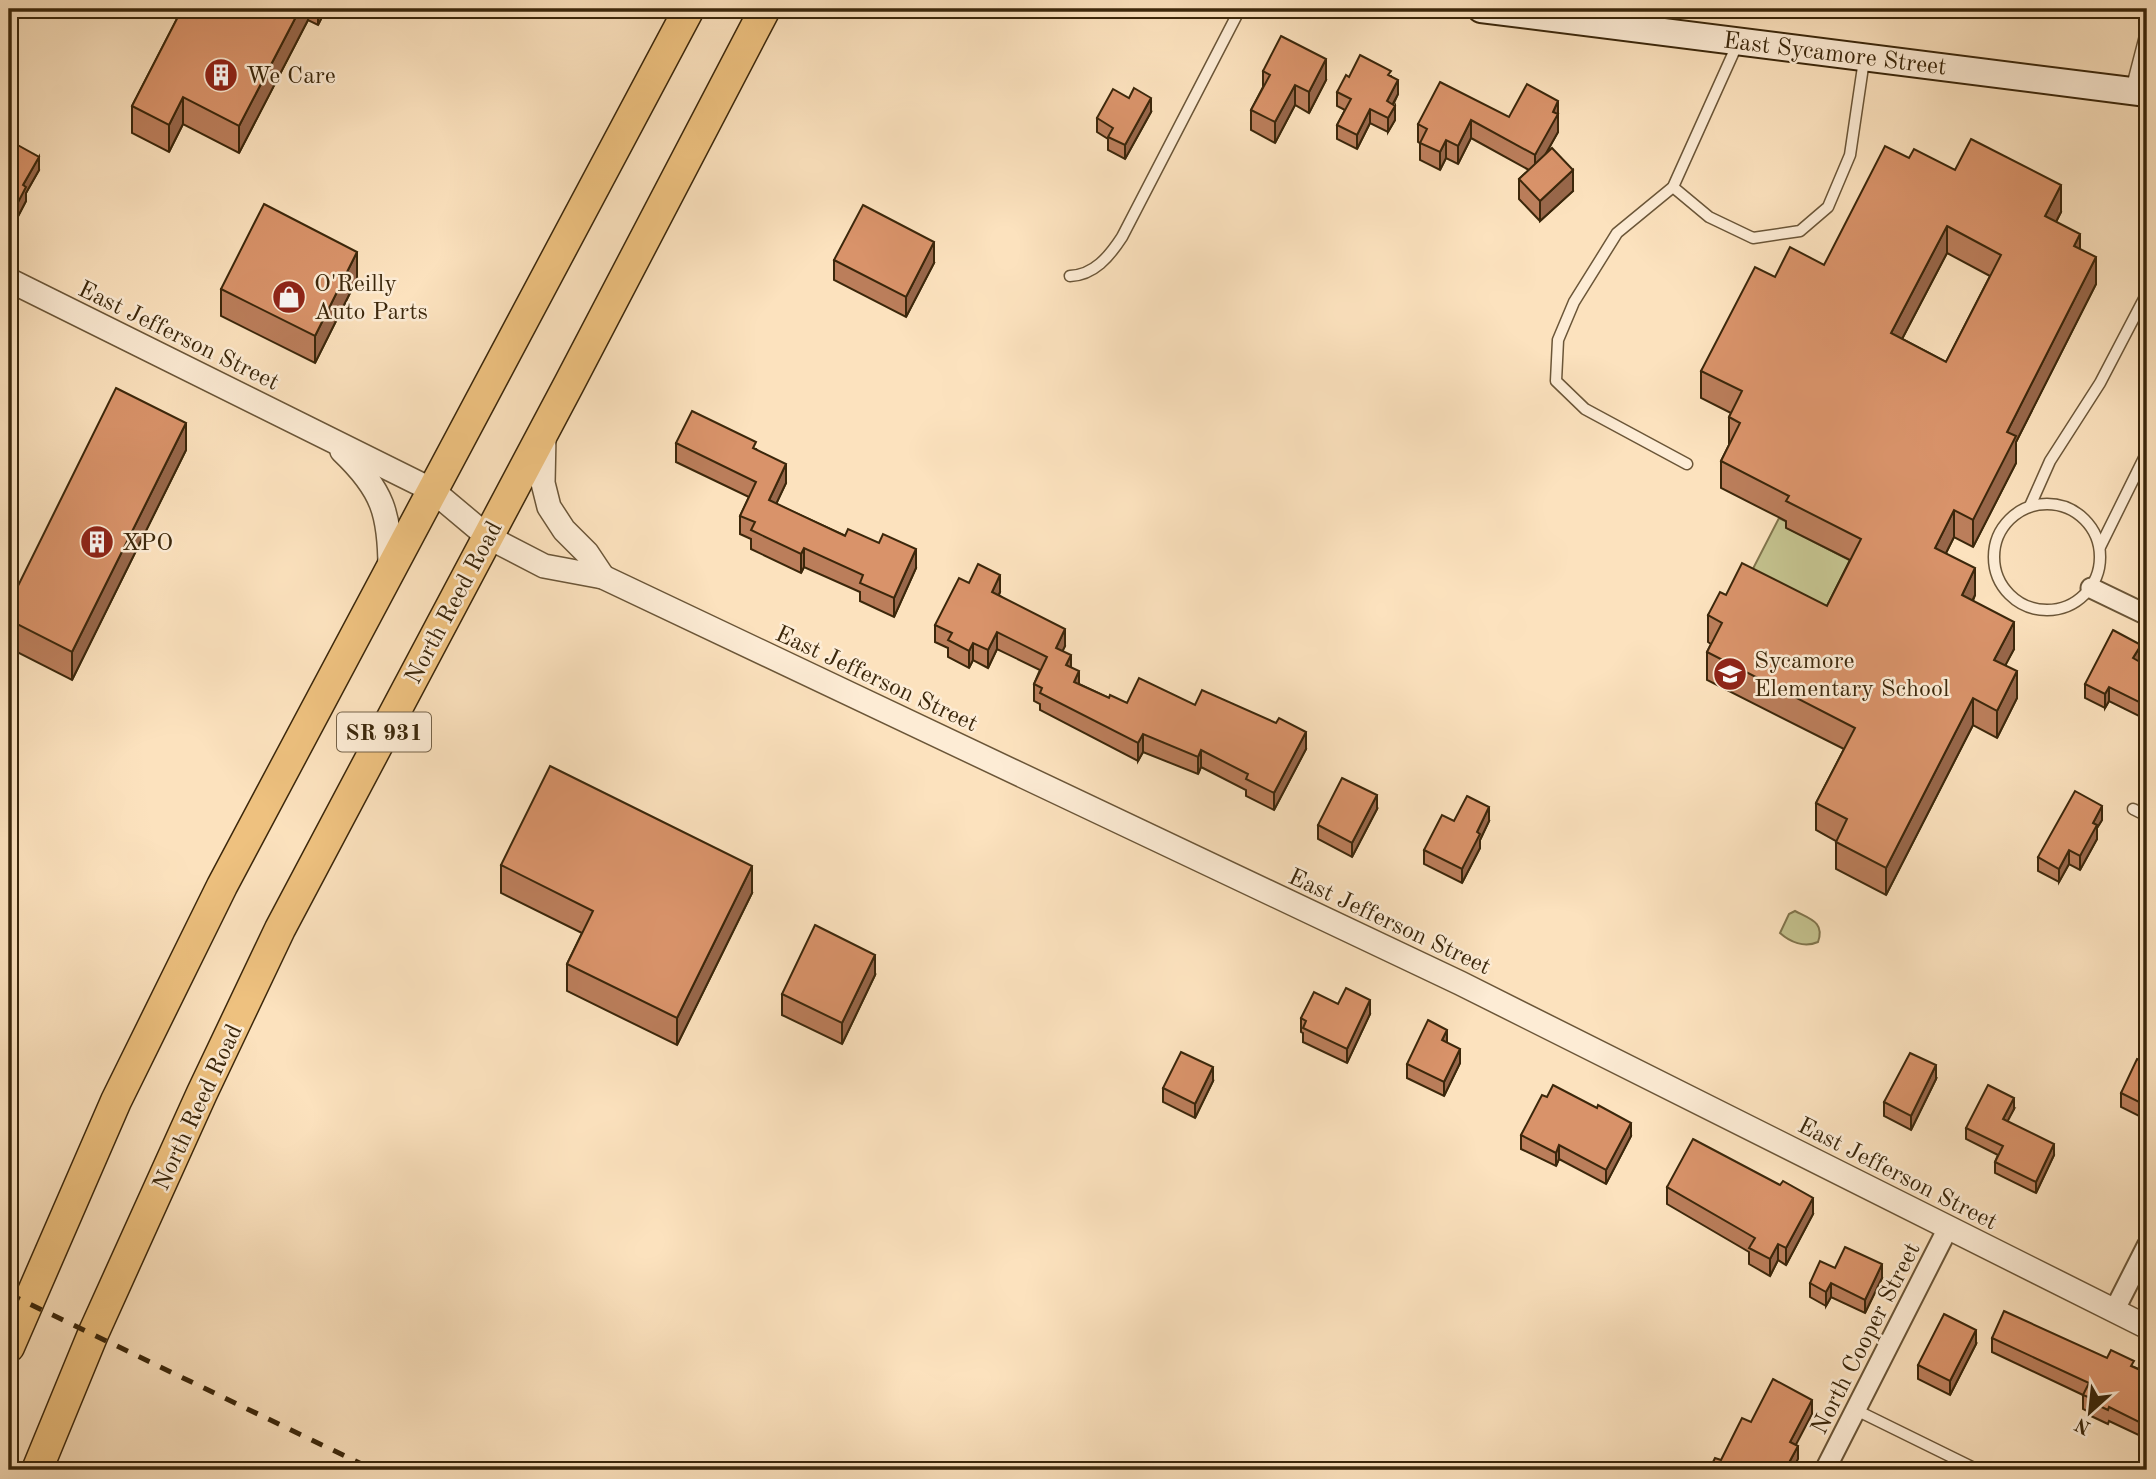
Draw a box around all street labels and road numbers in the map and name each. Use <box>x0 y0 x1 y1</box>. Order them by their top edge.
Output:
street label: East Sycamore Street <box>1722 29 1948 81</box>
street label: East Jefferson Street <box>74 278 282 396</box>
street label: North Reed Road <box>402 518 508 688</box>
street label: East Jefferson Street <box>771 622 981 737</box>
road number: SR 931 <box>337 712 431 752</box>
street label: East Jefferson Street <box>1284 865 1494 980</box>
street label: North Reed Road <box>150 1021 248 1195</box>
street label: East Jefferson Street <box>1794 1114 2001 1235</box>
street label: North Cooper Street <box>1808 1239 1926 1439</box>

